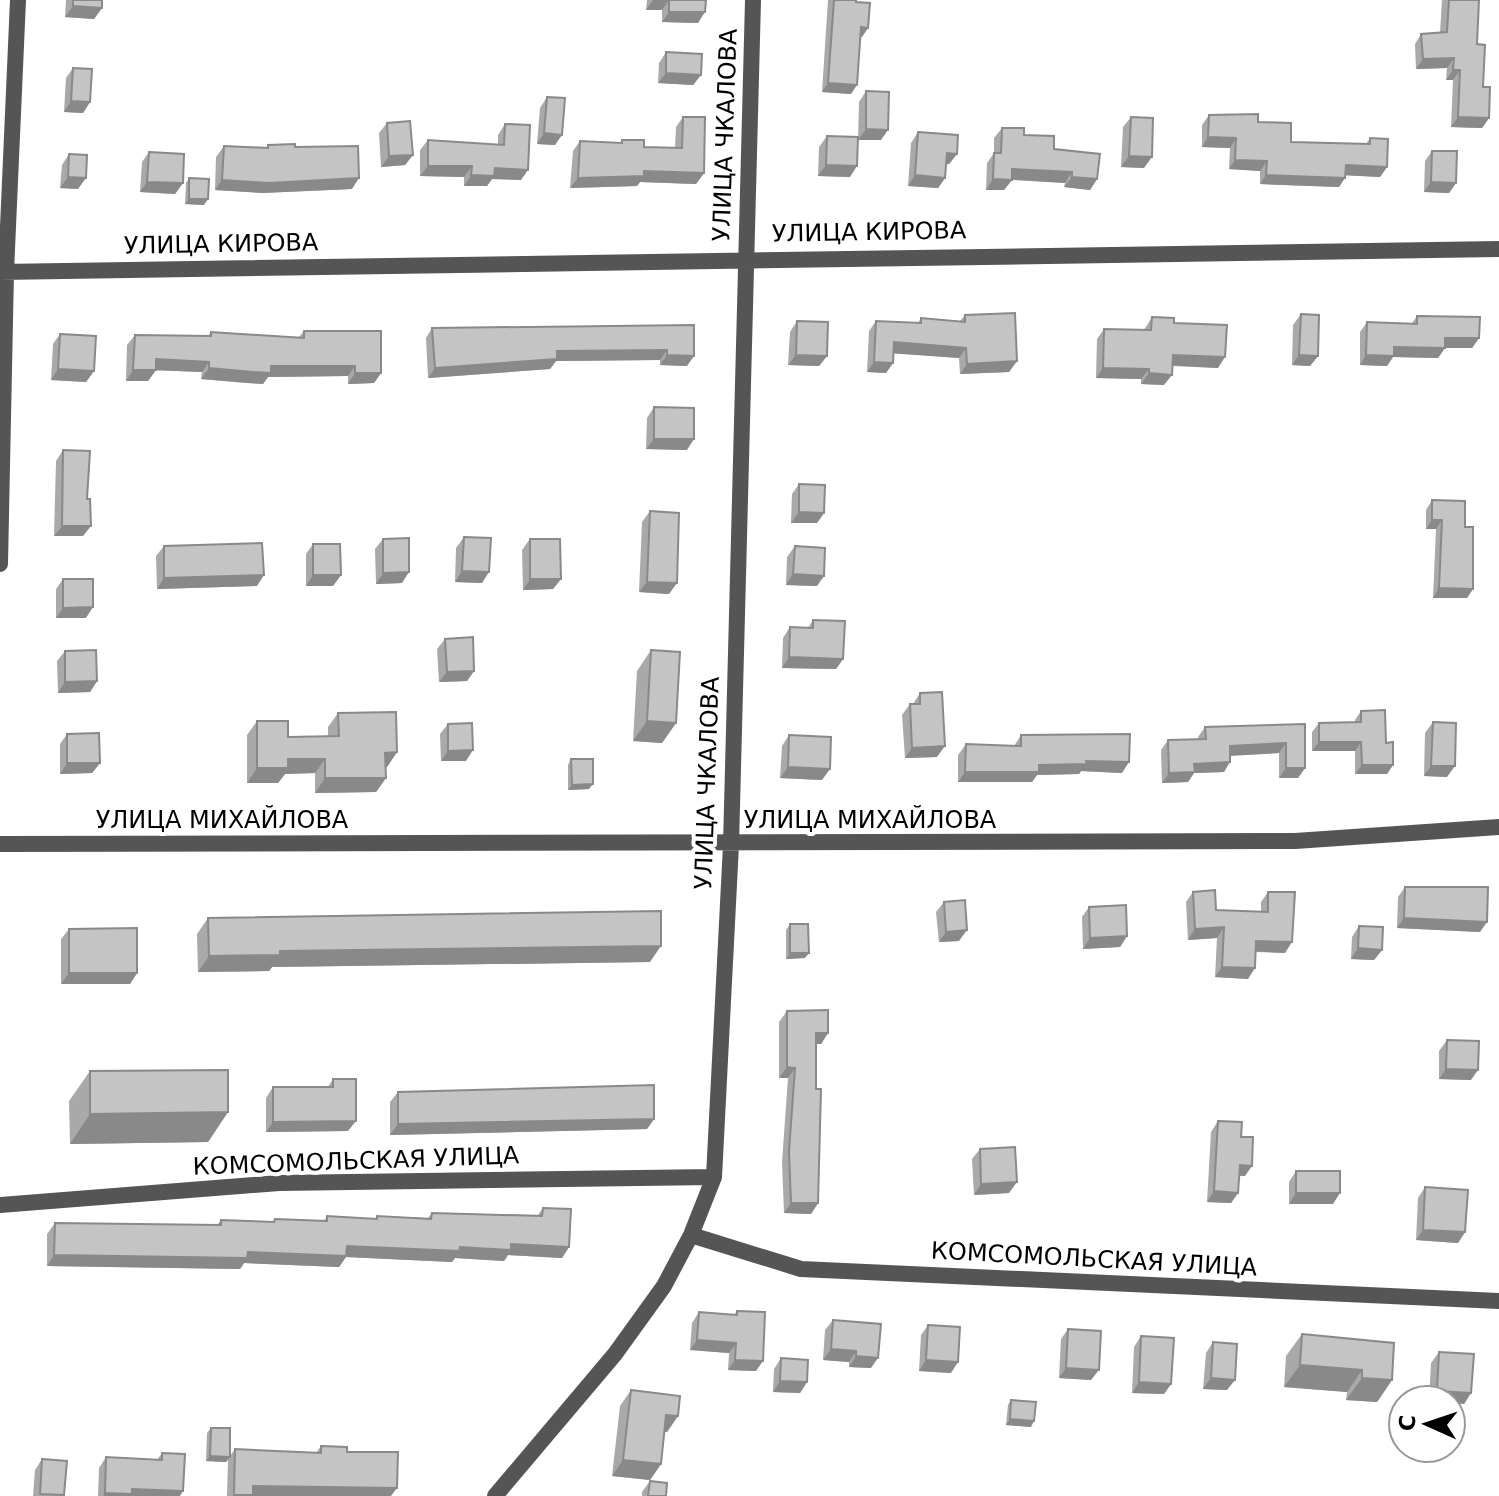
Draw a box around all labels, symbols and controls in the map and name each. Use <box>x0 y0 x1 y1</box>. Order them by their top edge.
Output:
street label: УЛИЦА ЧКАЛОВА <box>707 27 743 242</box>
street label: УЛИЦА КИРОВА <box>771 216 967 248</box>
street label: УЛИЦА КИРОВА <box>123 228 319 260</box>
street label: УЛИЦА ЧКАЛОВА <box>689 675 725 890</box>
street label: УЛИЦА МИХАЙЛОВА <box>96 805 349 834</box>
street label: УЛИЦА МИХАЙЛОВА <box>744 805 997 834</box>
street label: КОМСОМОЛЬСКАЯ УЛИЦА <box>192 1141 520 1181</box>
street label: КОМСОМОЛЬСКАЯ УЛИЦА <box>930 1236 1258 1282</box>
north arrow <box>1387 1384 1467 1464</box>
text: С <box>1395 1414 1420 1432</box>

